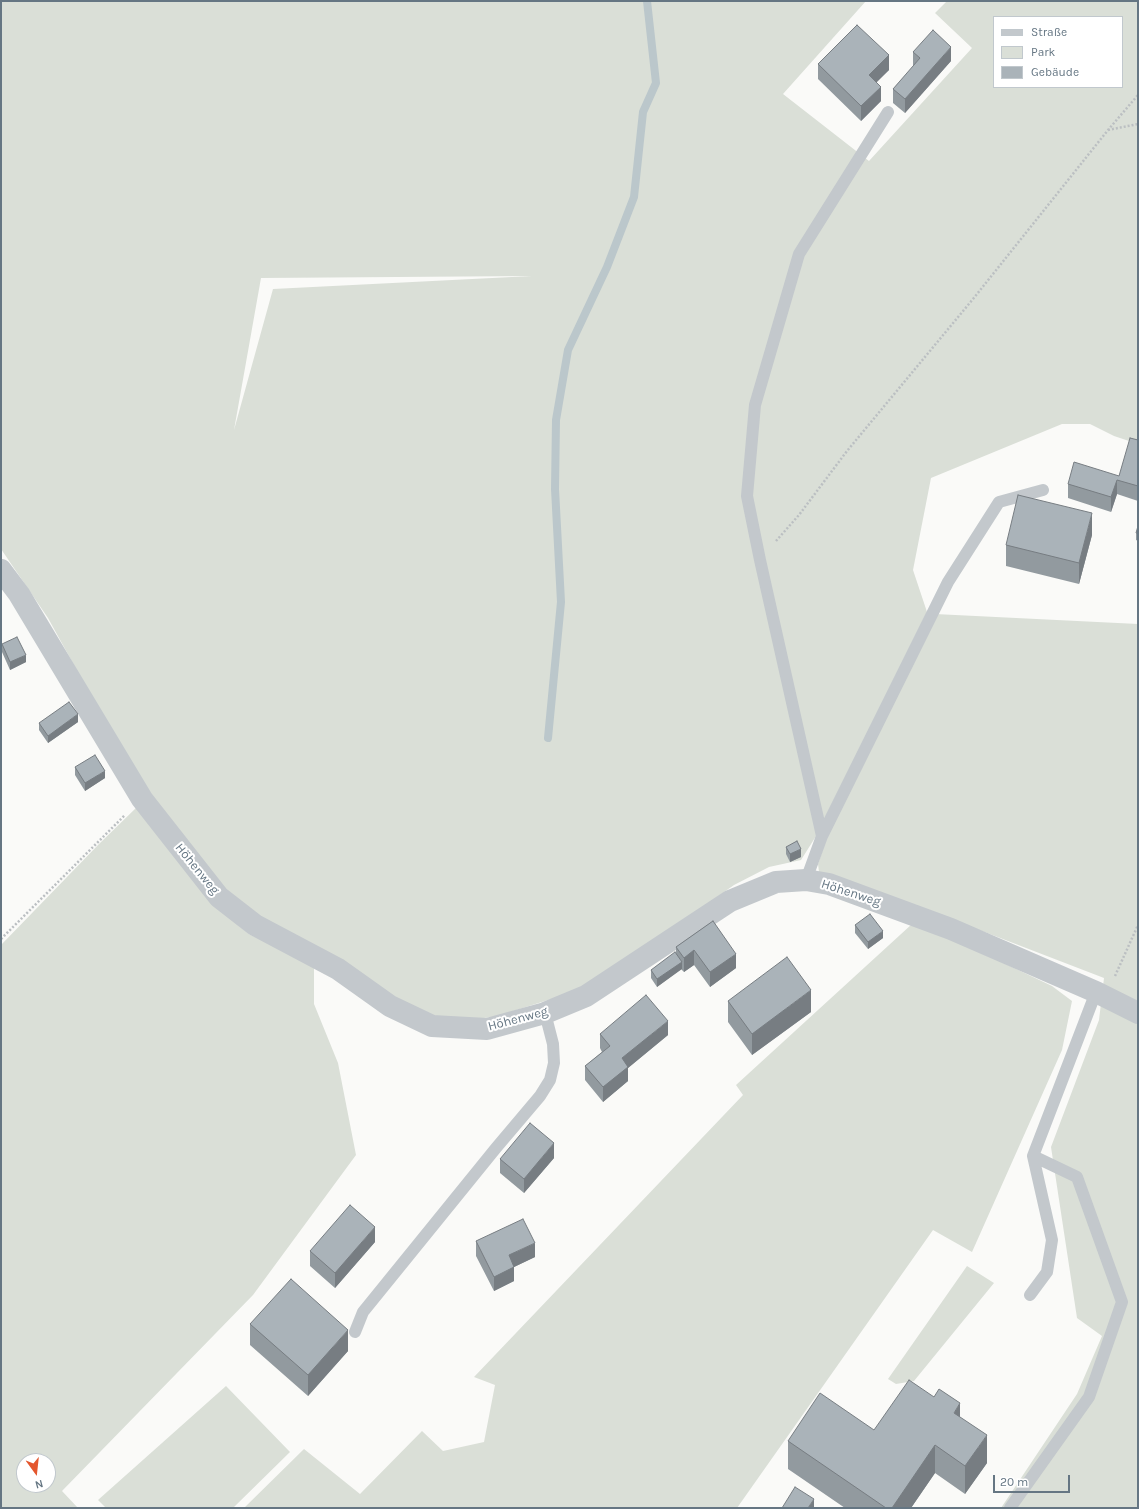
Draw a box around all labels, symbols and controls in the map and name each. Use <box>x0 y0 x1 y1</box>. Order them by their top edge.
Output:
legend <box>993 16 1123 88</box>
text: Straße <box>1031 25 1067 39</box>
text: Park <box>1031 45 1055 59</box>
text: Gebäude <box>1031 65 1079 79</box>
street label: Höhenweg <box>172 840 222 898</box>
street label: Höhenweg <box>819 876 883 910</box>
street label: Höhenweg <box>486 1003 550 1035</box>
north arrow <box>16 1453 56 1493</box>
scale bar <box>995 1467 1072 1493</box>
text: 20 m <box>1000 1475 1028 1489</box>
text: N <box>33 1477 44 1491</box>

